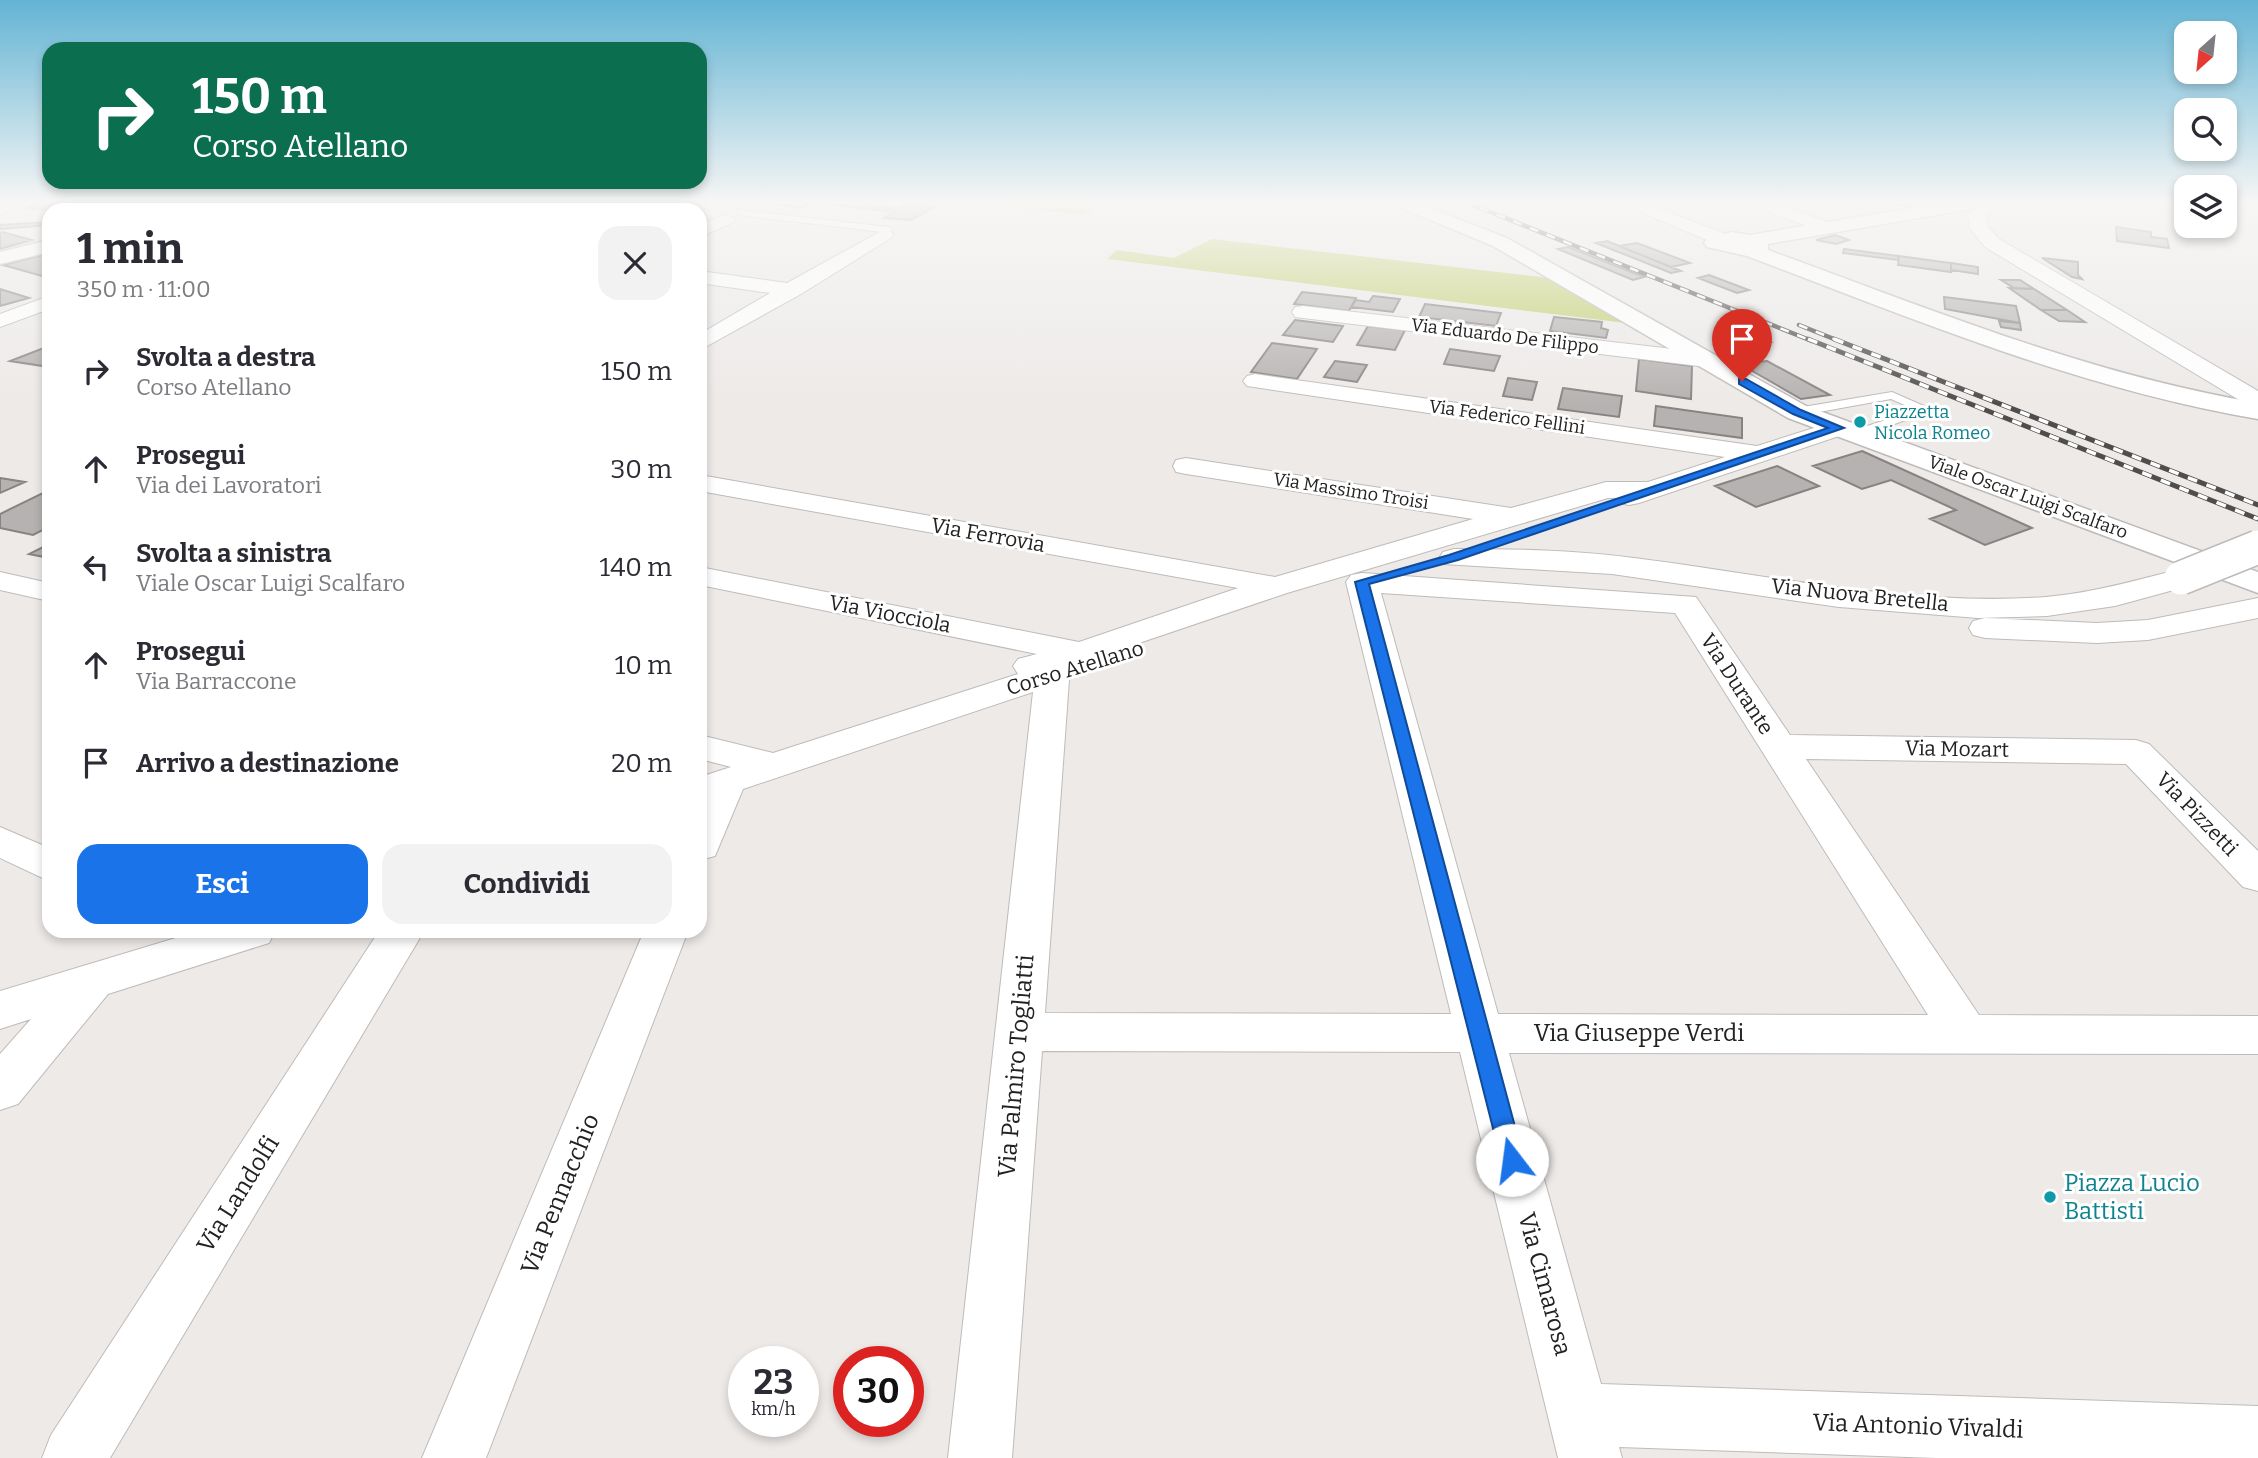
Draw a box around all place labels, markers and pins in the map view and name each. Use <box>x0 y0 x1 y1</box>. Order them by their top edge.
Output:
pin <box>1712 309 1772 381</box>
place label: Piazzetta Nicola Romeo <box>1874 401 1990 444</box>
marker: Piazzetta Nicola Romeo <box>1852 414 1868 430</box>
place label: Piazza Lucio Battisti <box>2064 1169 2200 1225</box>
marker: Piazza Lucio Battisti <box>2042 1189 2058 1205</box>

